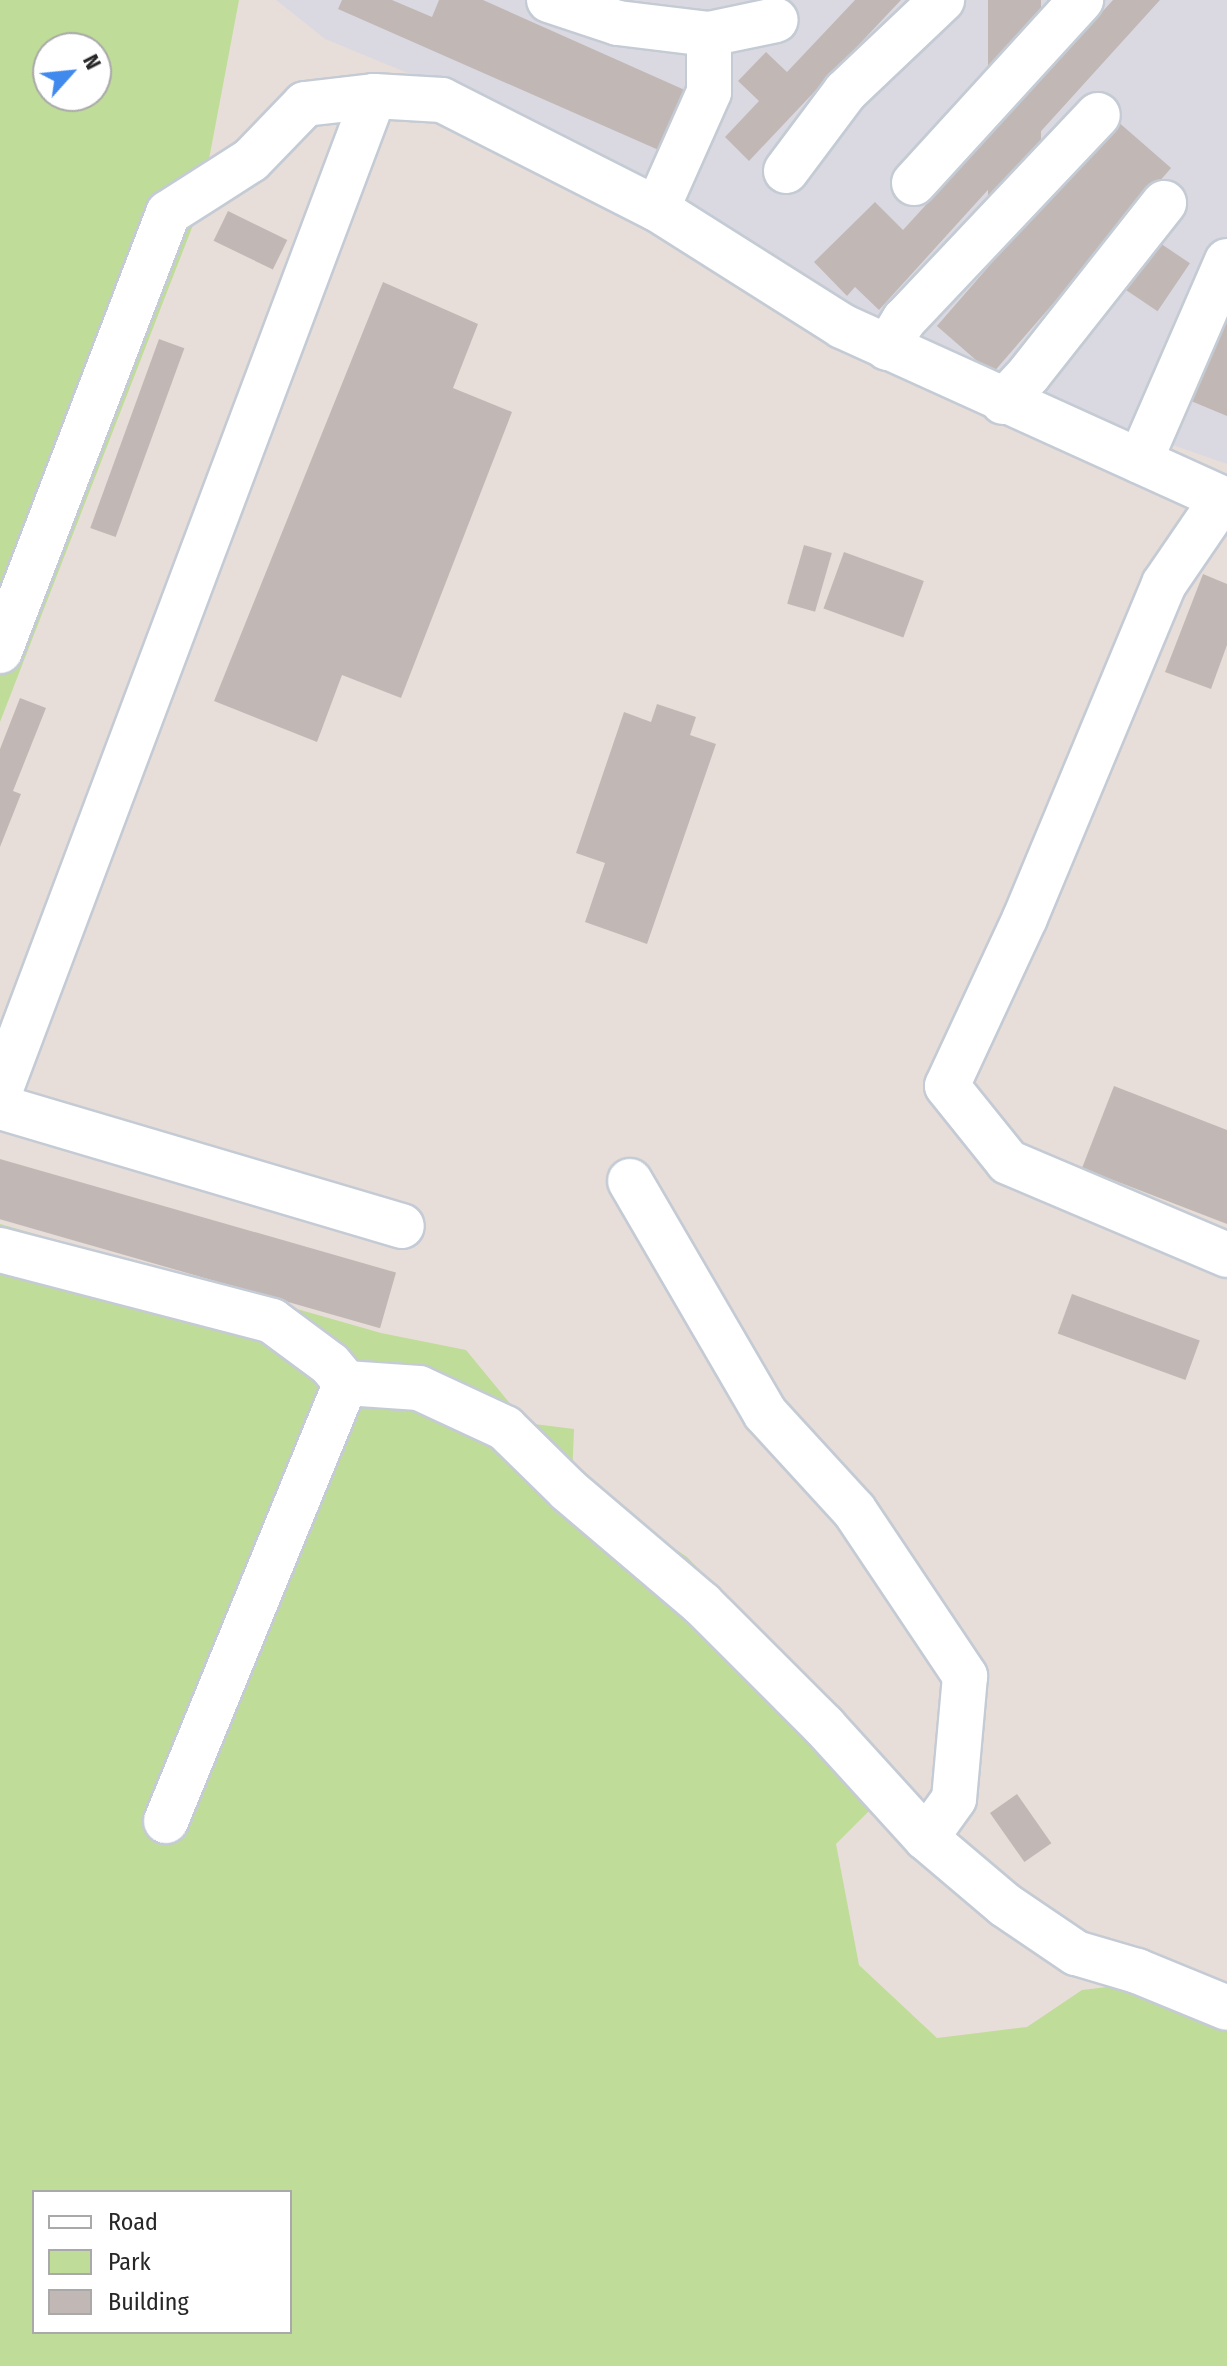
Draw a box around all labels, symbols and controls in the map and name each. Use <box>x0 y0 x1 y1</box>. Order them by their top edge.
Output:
north arrow <box>32 32 112 112</box>
text: N <box>77 50 107 74</box>
legend <box>32 2190 292 2334</box>
text: Road <box>108 2208 158 2236</box>
text: Park <box>108 2248 151 2276</box>
text: Building <box>108 2288 189 2316</box>

